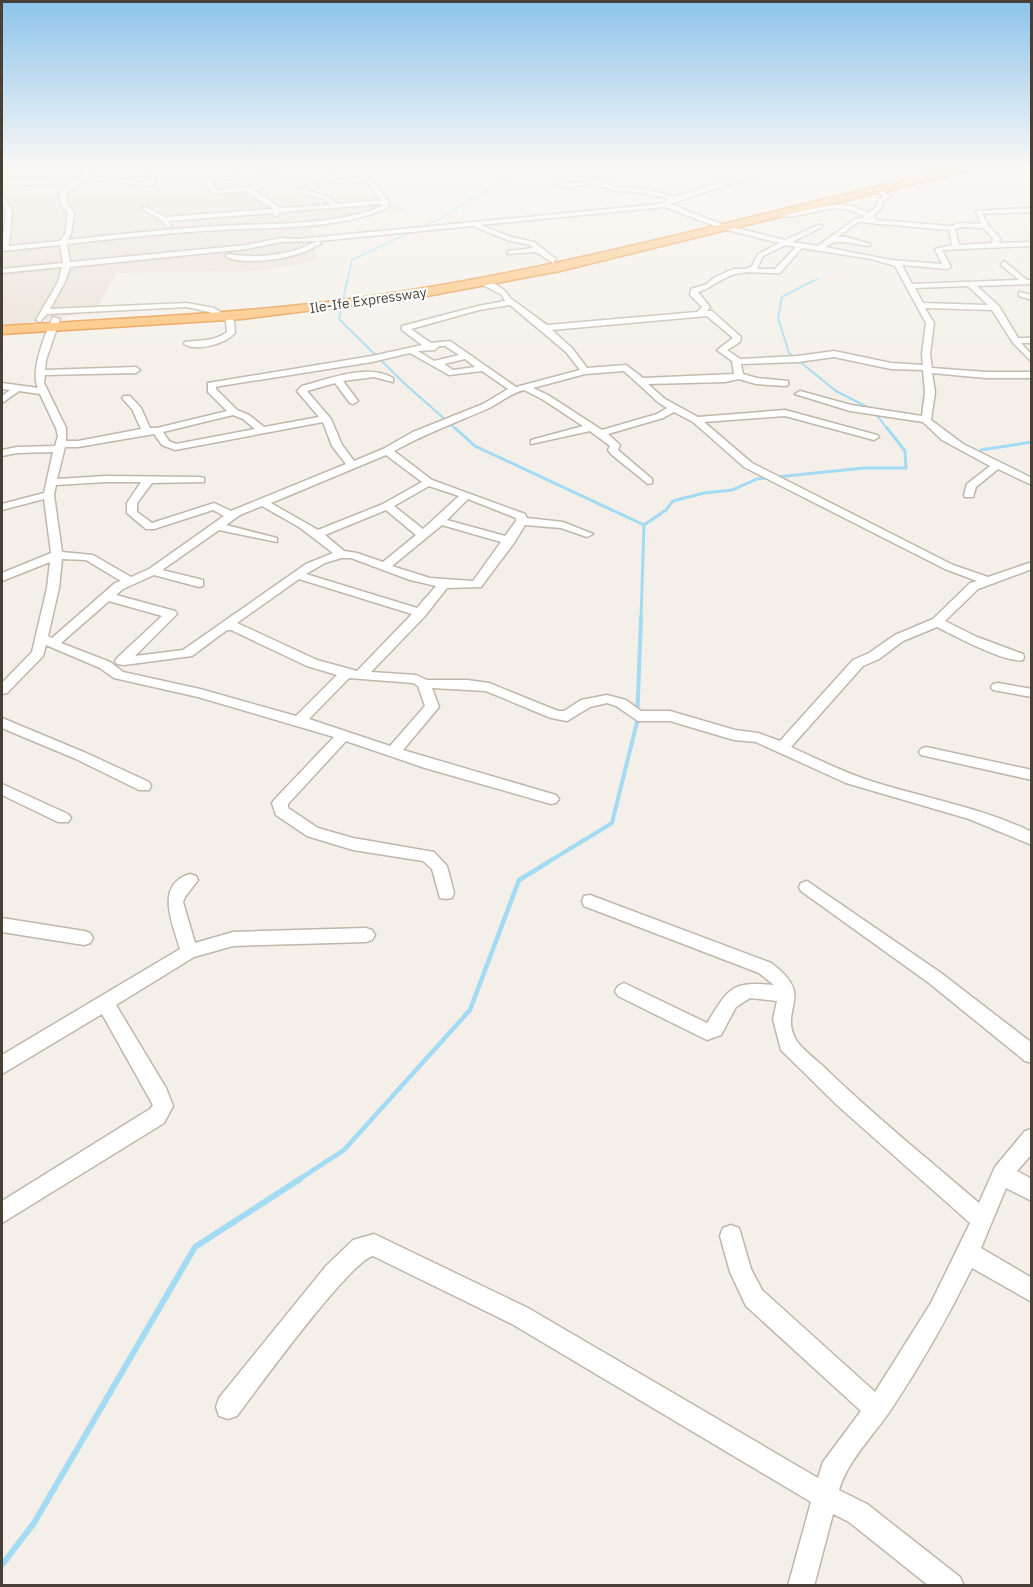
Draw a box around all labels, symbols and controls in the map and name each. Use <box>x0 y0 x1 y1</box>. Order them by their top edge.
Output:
street label: Ile-Ife Expressway <box>308 283 428 317</box>

